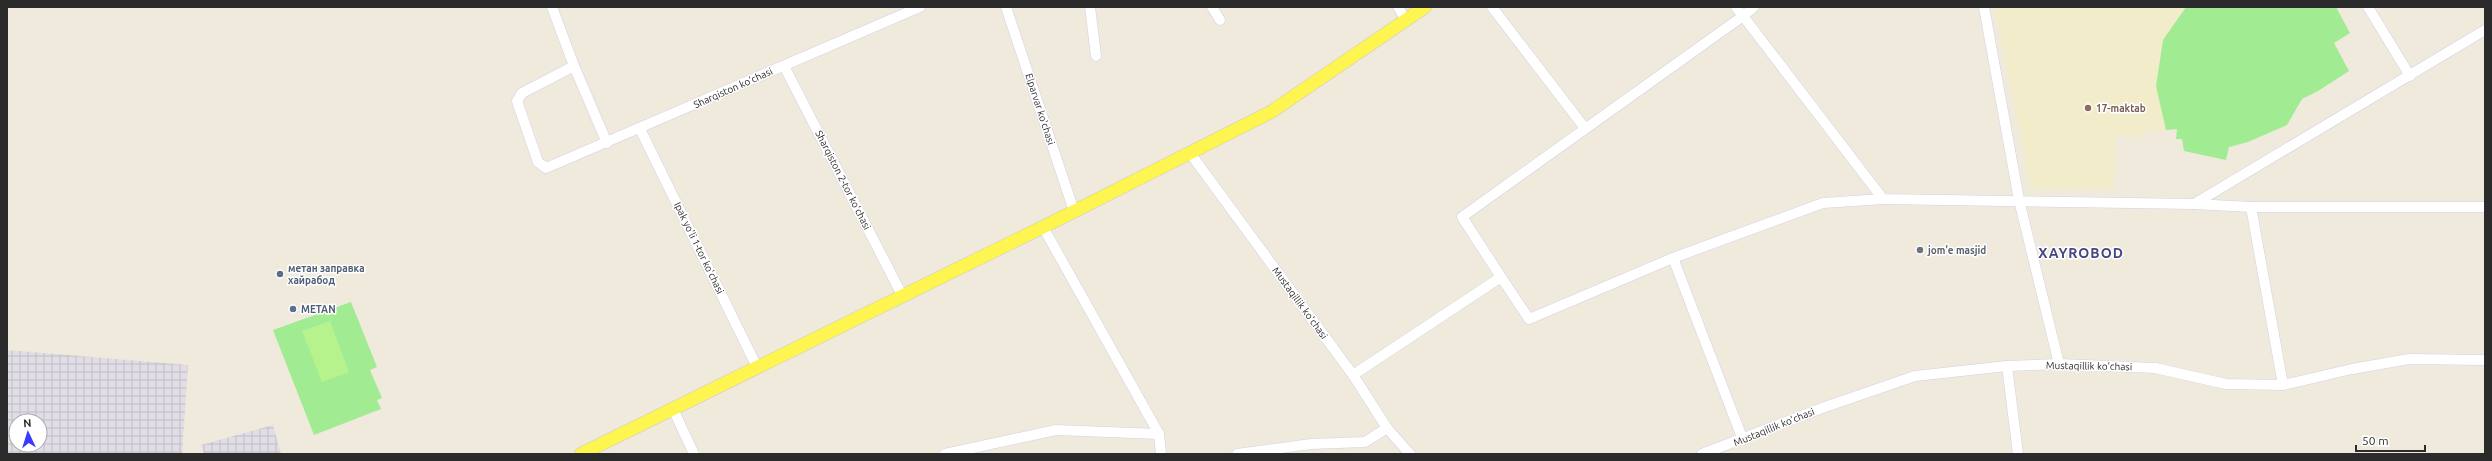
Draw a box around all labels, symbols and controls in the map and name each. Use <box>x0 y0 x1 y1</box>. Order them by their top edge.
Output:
street label: Sharqiston ko'chasi <box>692 66 774 110</box>
street label: Elparvar ko'chasi <box>1023 72 1057 146</box>
marker: 17-maktab <box>2083 103 2093 113</box>
place label: 17-maktab <box>2096 103 2146 114</box>
street label: Sharqiston 2-tor ko'chasi <box>813 129 873 231</box>
street label: Ipak yo'li 1-tor ko'chasi <box>672 200 726 296</box>
marker: jom'e masjid <box>1915 245 1925 255</box>
place label: jom'e masjid <box>1927 245 1986 256</box>
district label: XAYROBOD <box>2038 245 2124 261</box>
place label: метан заправка хайрабод <box>288 263 365 286</box>
street label: Mustaqillik ko'chasi <box>1270 265 1330 341</box>
marker: метан заправка хайрабод <box>275 269 285 279</box>
marker: METAN <box>288 304 298 314</box>
place label: METAN <box>301 304 336 315</box>
street label: Mustaqillik ko'chasi <box>2046 360 2132 372</box>
street label: Mustaqillik ko'chasi <box>1732 406 1816 448</box>
north arrow <box>8 413 48 453</box>
text: N <box>23 417 32 429</box>
scale bar <box>2356 427 2425 453</box>
text: 50 m <box>2362 434 2389 447</box>

